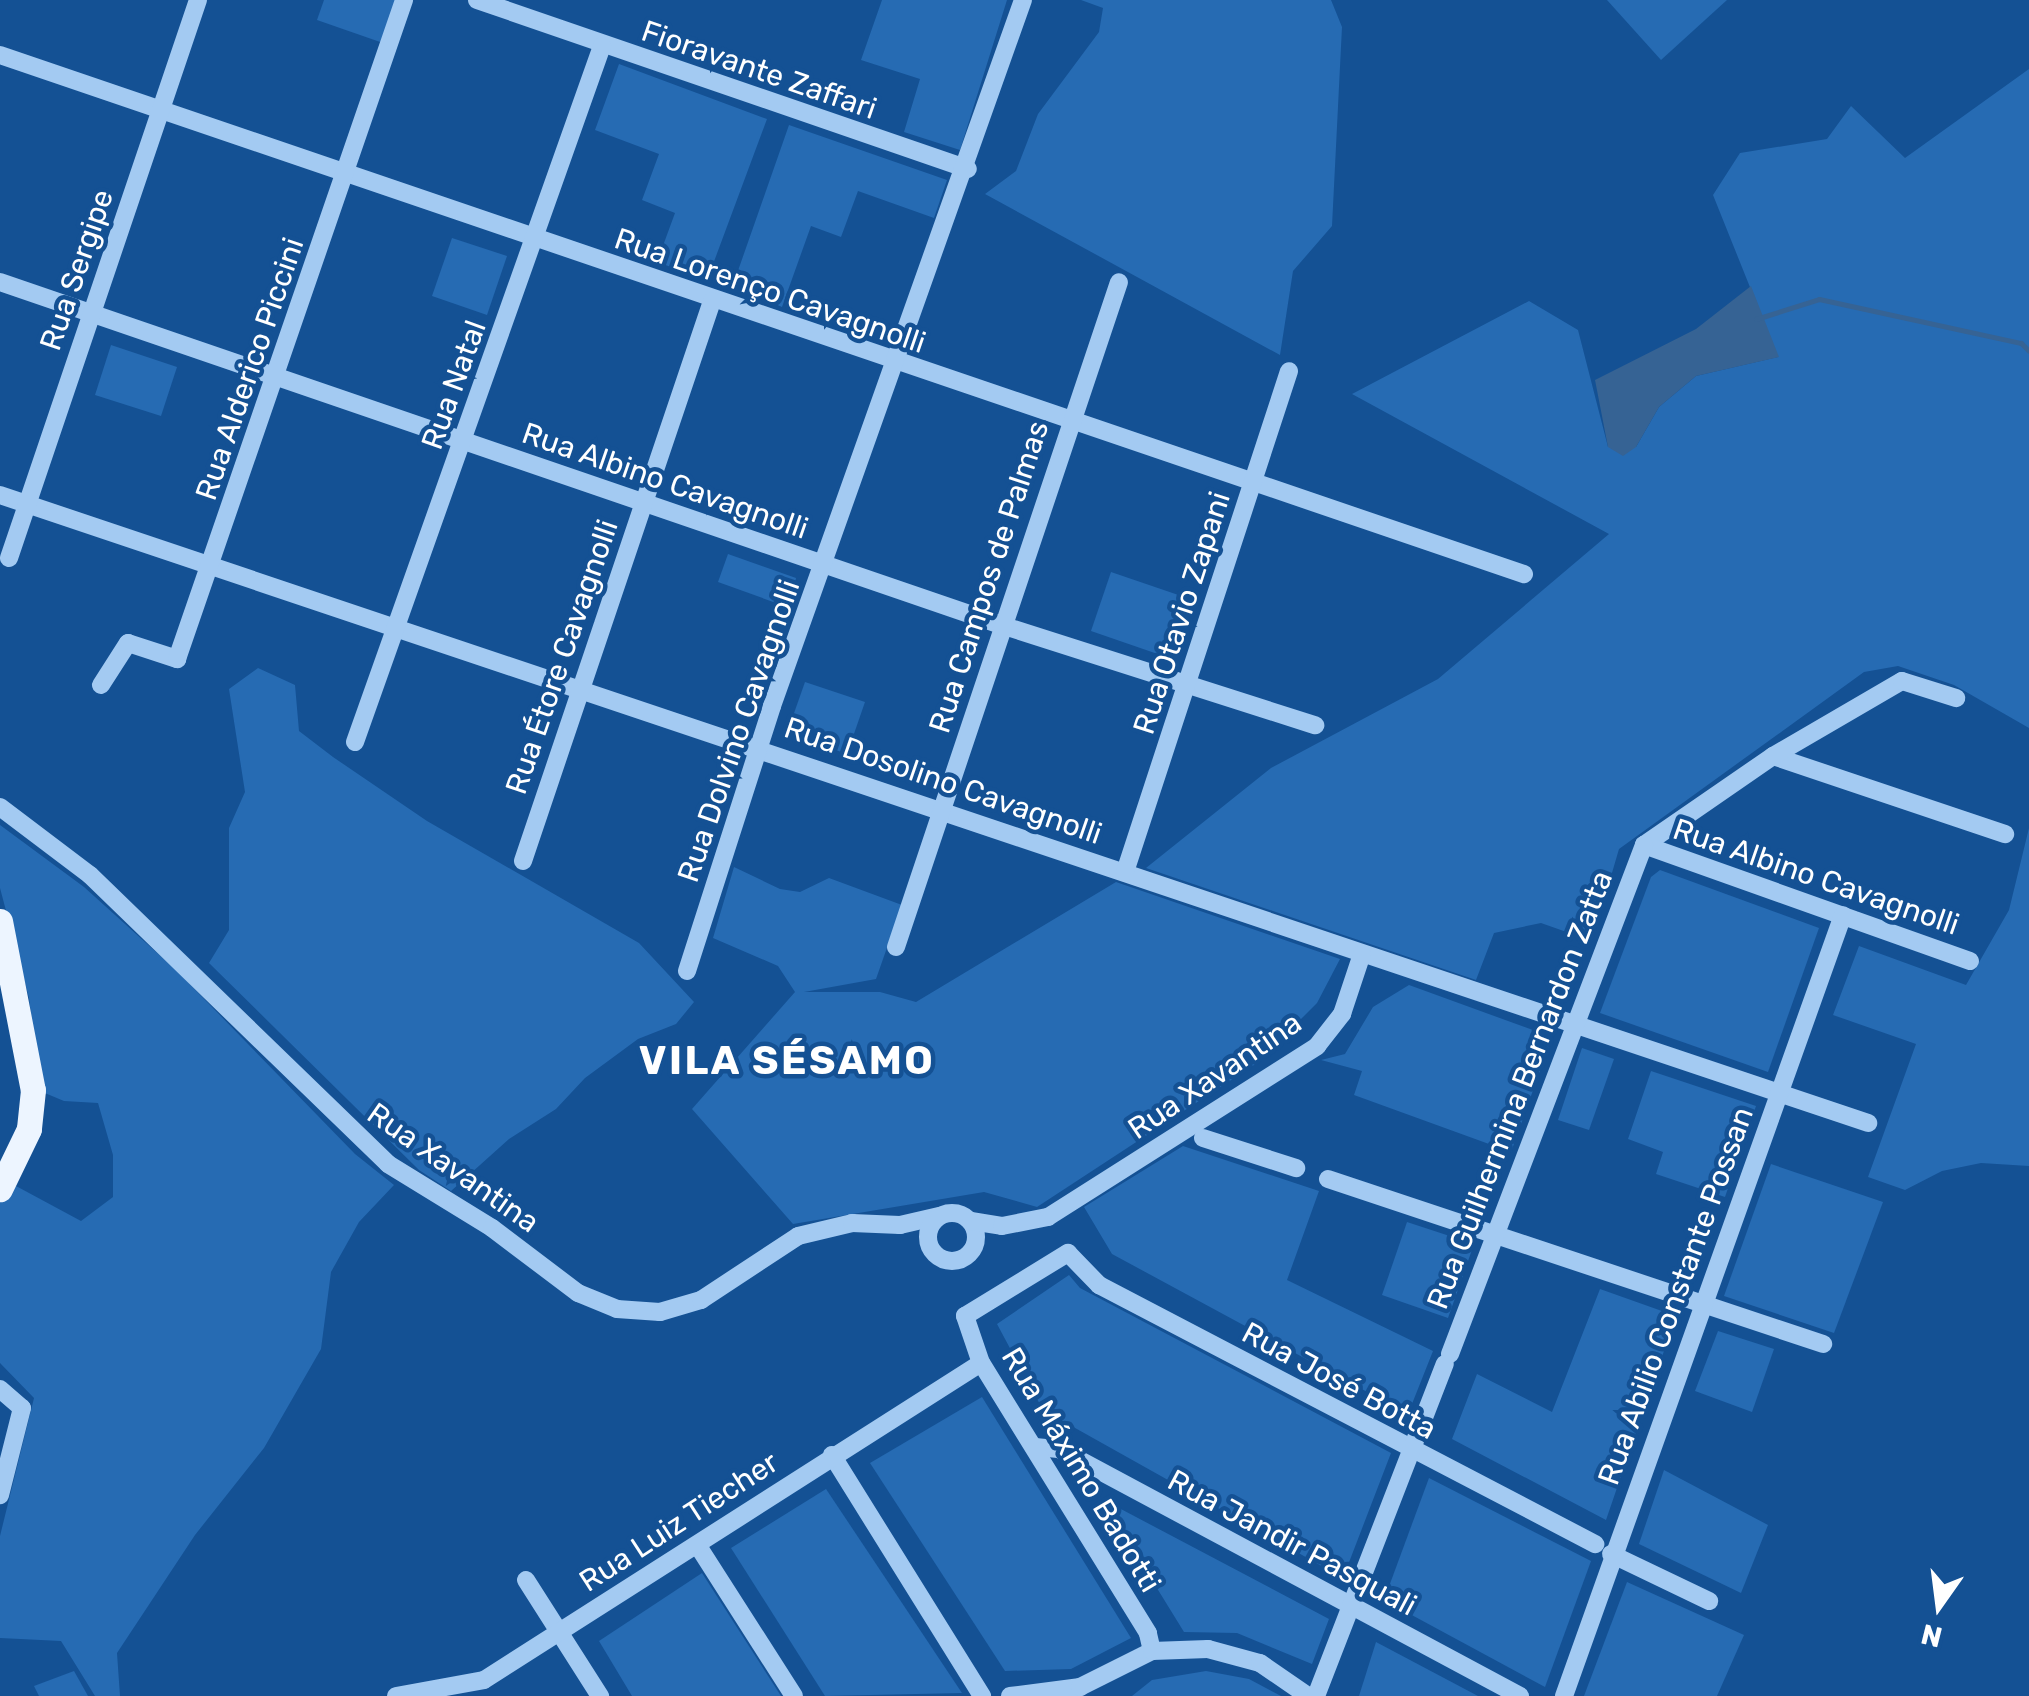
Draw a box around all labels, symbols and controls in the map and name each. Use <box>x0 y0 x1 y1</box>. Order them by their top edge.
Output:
street label: Fioravante Zaffari <box>637 13 881 127</box>
street label: Rua Sergipe <box>33 185 121 355</box>
street label: Rua Lorenço Cavagnolli <box>610 221 930 361</box>
street label: Rua Alderico Piccini <box>188 233 312 505</box>
street label: Rua Natal <box>414 316 494 454</box>
street label: Rua Albino Cavagnolli <box>517 415 813 547</box>
street label: Rua Campos de Palmas <box>922 416 1056 738</box>
street label: Rua Otavio Zapani <box>1126 487 1238 739</box>
street label: Rua Étore Cavagnolli <box>498 515 626 799</box>
street label: Rua Dolvino Cavagnolli <box>670 575 808 887</box>
street label: Rua Dosolino Cavagnolli <box>780 710 1106 852</box>
street label: Rua Albino Cavagnolli <box>1668 811 1964 943</box>
street label: Rua Guilhermina Bernardon Zatta <box>1420 866 1620 1314</box>
street label: Rua Xavantina <box>1122 1005 1308 1147</box>
district label: VILA SÉSAMO <box>638 1037 936 1085</box>
street label: Rua Xavantina <box>360 1096 546 1240</box>
street label: Rua Abilio Constante Possan <box>1591 1102 1761 1490</box>
street label: Rua José Botta <box>1236 1315 1442 1447</box>
street label: Rua Máximo Badotti <box>994 1341 1168 1599</box>
street label: Rua Luiz Tiecher <box>573 1444 785 1600</box>
street label: Rua Jandir Pasquali <box>1161 1462 1423 1624</box>
north arrow <box>1889 1556 1989 1656</box>
text: N <box>1918 1617 1945 1654</box>

